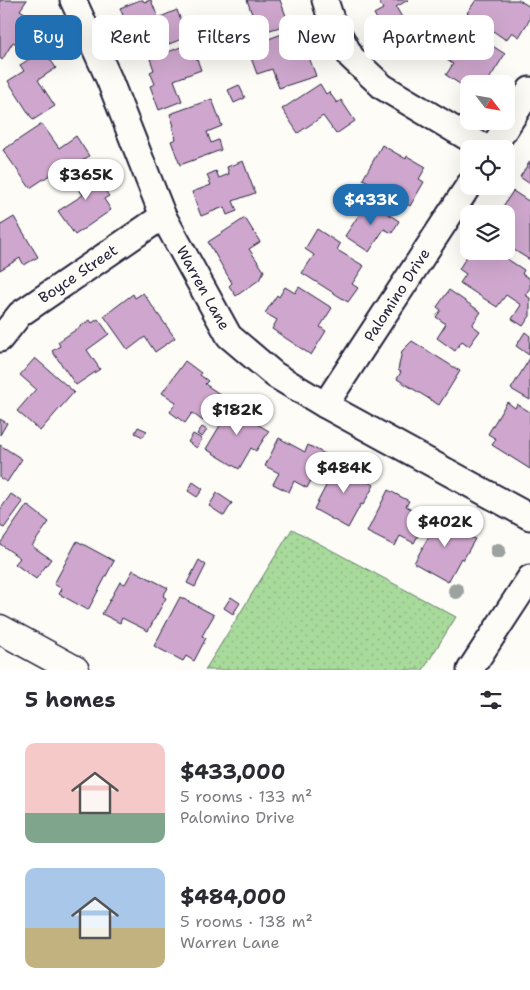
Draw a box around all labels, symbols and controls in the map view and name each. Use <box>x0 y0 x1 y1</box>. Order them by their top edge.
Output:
chip: Buy <box>15 15 82 60</box>
chip: Rent <box>92 15 169 60</box>
chip: Filters <box>179 15 269 60</box>
chip: New <box>279 15 354 60</box>
chip: Apartment <box>364 15 494 60</box>
north arrow <box>460 75 515 130</box>
map controls <box>460 75 515 260</box>
button: locate <box>460 140 515 195</box>
pin: $365K <box>51 158 121 201</box>
text: $365K <box>59 164 113 185</box>
pin: $433K <box>336 184 406 226</box>
text: $433K <box>344 189 398 210</box>
button: layers <box>460 205 515 260</box>
street label: Boyce Street <box>35 240 121 308</box>
street label: Warren Lane <box>172 242 234 334</box>
street label: Palomino Drive <box>359 244 435 346</box>
pin: $182K <box>202 394 272 436</box>
text: $182K <box>212 399 262 420</box>
pin: $484K <box>309 452 379 494</box>
text: $484K <box>316 457 372 478</box>
pin: $402K <box>410 506 480 548</box>
text: $402K <box>418 511 472 532</box>
text: 5 homes <box>25 686 116 714</box>
icon: filters <box>477 686 505 714</box>
text: $433,000 <box>180 758 285 786</box>
icon: home <box>65 763 125 823</box>
text: 5 rooms · 133 m² <box>180 786 312 807</box>
text: Palomino Drive <box>180 807 295 828</box>
text: $484,000 <box>180 883 286 911</box>
icon: home <box>65 888 125 948</box>
text: 5 rooms · 138 m² <box>180 911 313 932</box>
text: Warren Lane <box>180 932 280 953</box>

